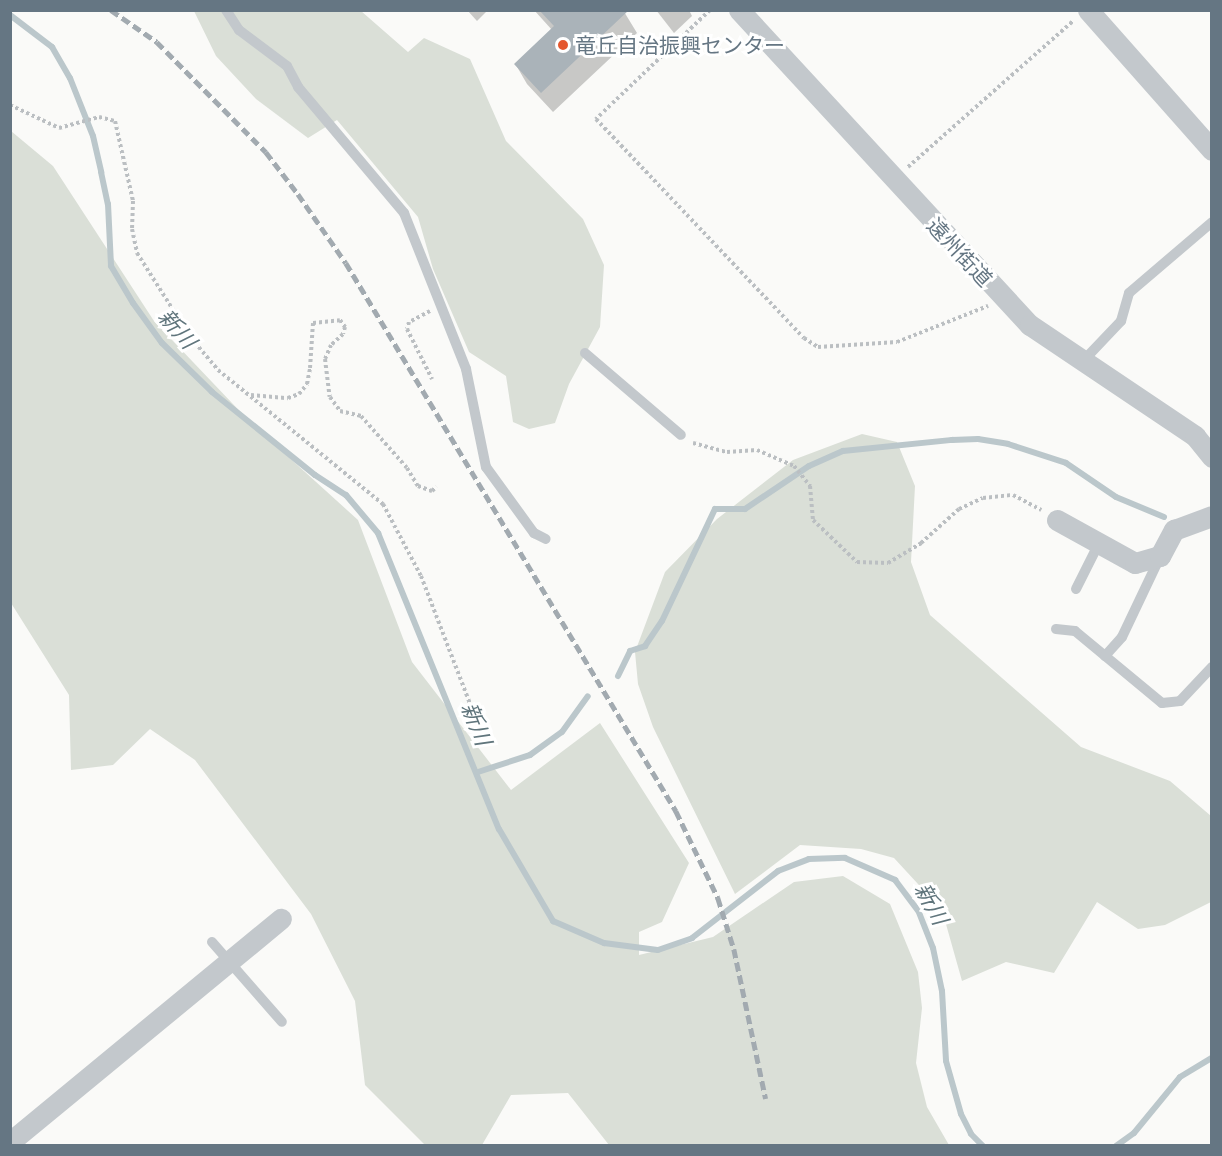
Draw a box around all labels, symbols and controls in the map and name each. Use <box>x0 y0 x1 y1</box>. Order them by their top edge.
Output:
place label: 竜丘自治振興センター <box>575 32 785 58</box>
marker: 竜丘自治振興センター <box>556 38 570 52</box>
street label: 遠州街道 <box>922 213 998 291</box>
water label: 新川 <box>153 304 201 354</box>
water label: 新川 <box>456 699 496 749</box>
water label: 新川 <box>909 878 953 930</box>

